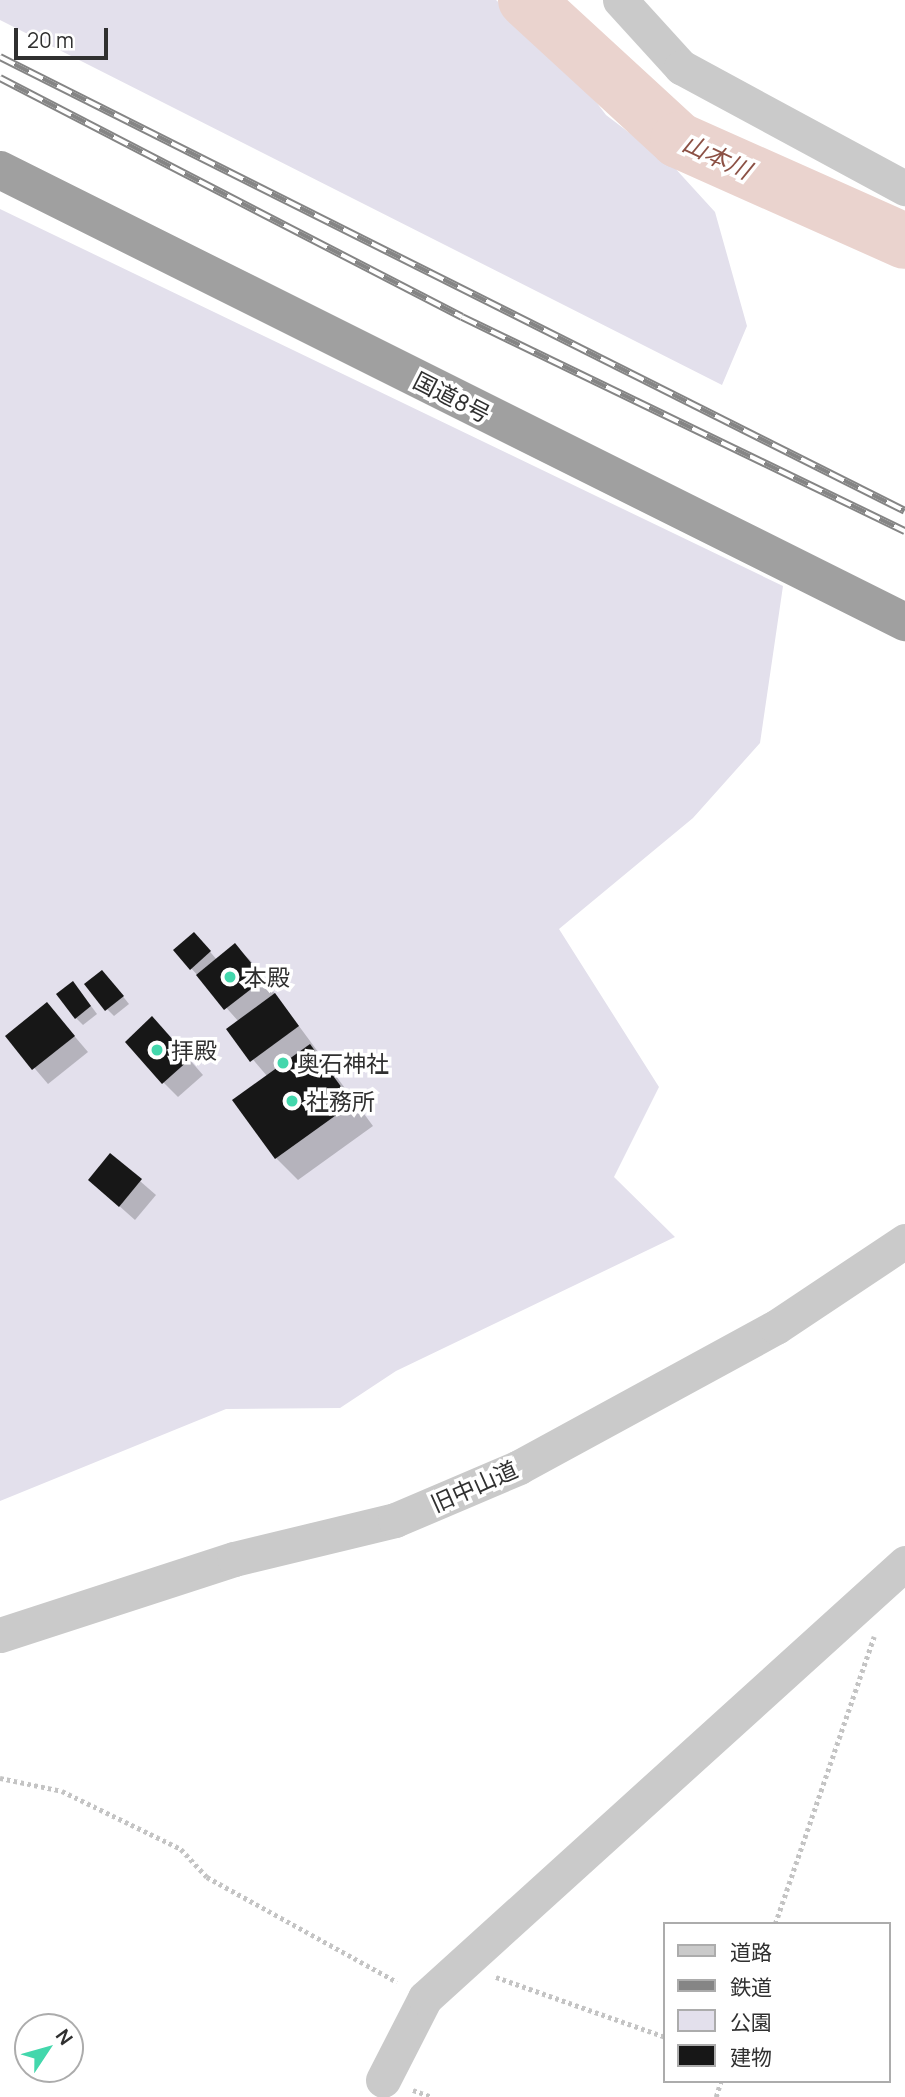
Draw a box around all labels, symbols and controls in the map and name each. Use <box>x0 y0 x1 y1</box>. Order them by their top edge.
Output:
scale bar <box>18 14 112 58</box>
text: 20 m <box>27 26 74 54</box>
water label: 山本川 <box>678 128 756 184</box>
street label: 国道8号 <box>409 366 495 428</box>
place label: 本殿 <box>244 963 290 991</box>
marker: 本殿 <box>222 969 238 985</box>
place label: 拝殿 <box>171 1036 217 1064</box>
marker: 拝殿 <box>149 1042 165 1058</box>
place label: 奥石神社 <box>297 1049 389 1077</box>
marker: 奥石神社 <box>275 1055 291 1071</box>
place label: 社務所 <box>306 1087 375 1115</box>
marker: 社務所 <box>284 1093 300 1109</box>
street label: 旧中山道 <box>426 1455 522 1517</box>
legend <box>664 1922 891 2083</box>
text: 道路 <box>730 1938 772 1966</box>
text: 鉄道 <box>730 1973 772 2001</box>
text: 公園 <box>730 2008 772 2036</box>
north arrow <box>14 2013 84 2083</box>
text: N <box>50 2024 79 2050</box>
text: 建物 <box>730 2043 772 2071</box>

